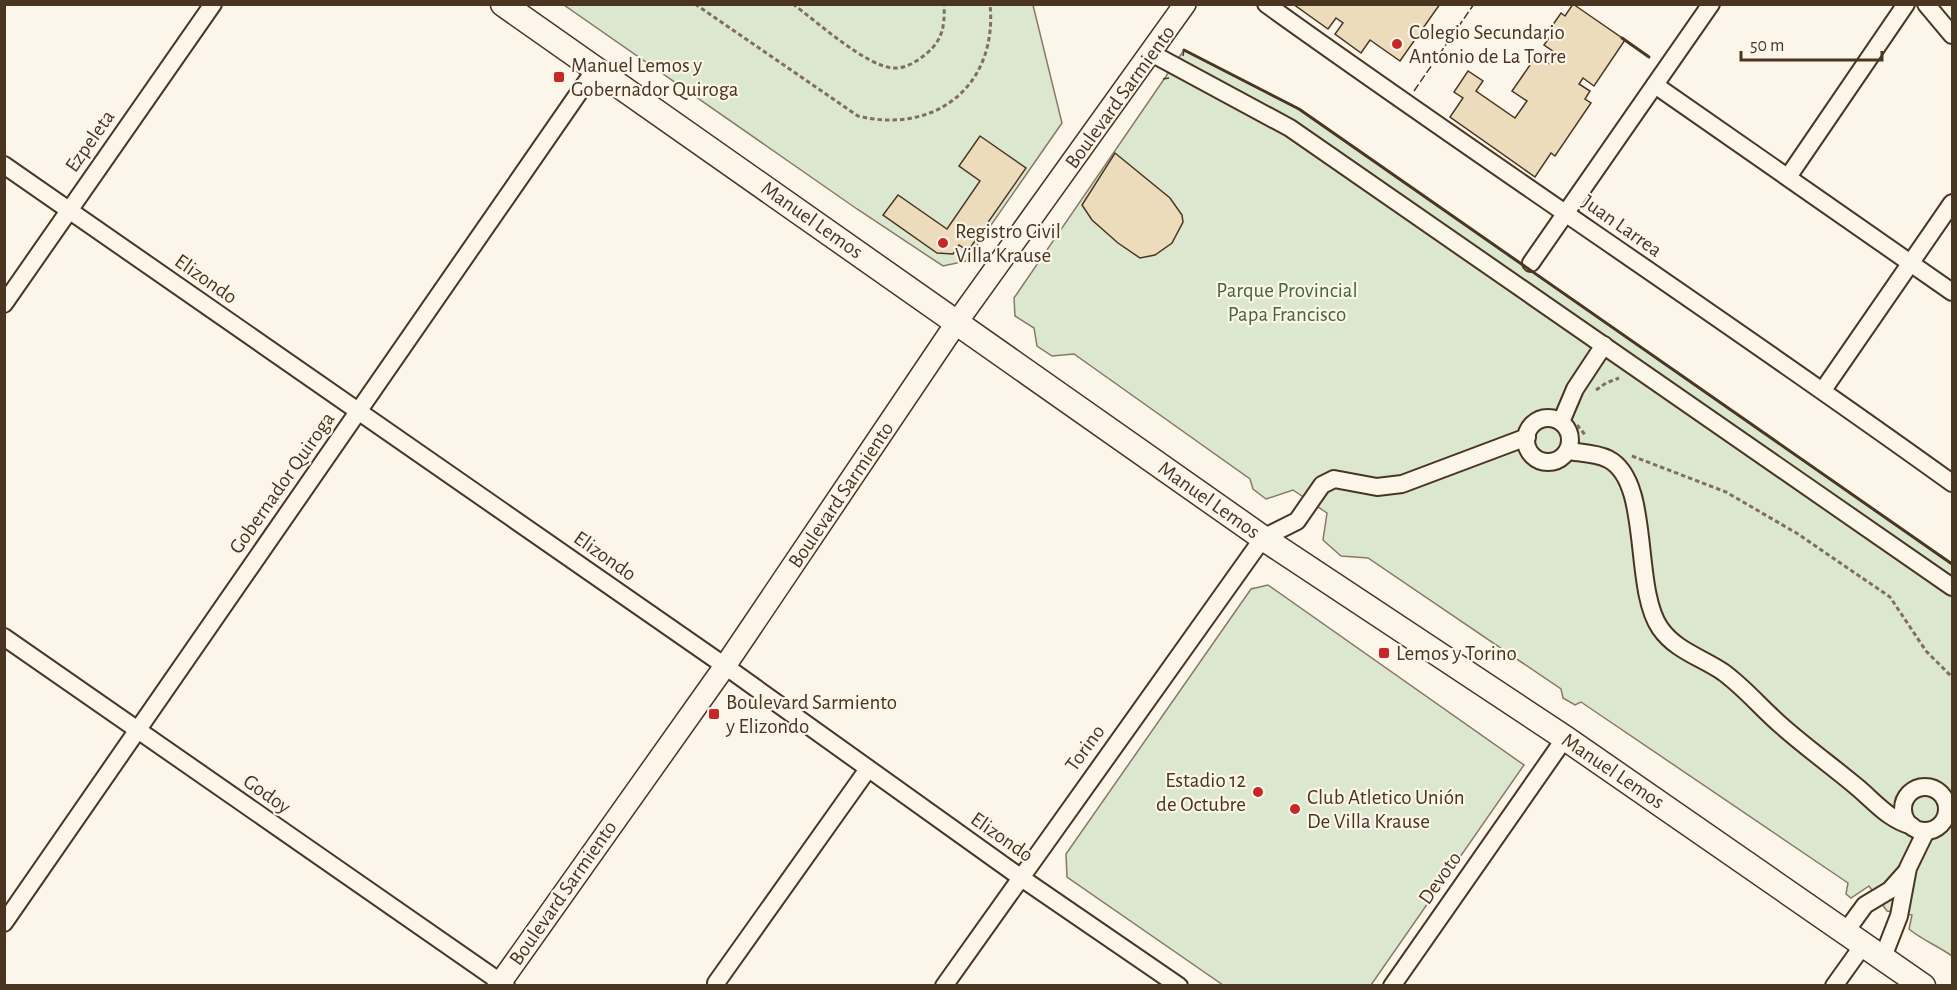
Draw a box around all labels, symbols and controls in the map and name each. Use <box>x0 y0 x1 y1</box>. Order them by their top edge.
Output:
street label: Boulevard Sarmiento <box>1061 22 1179 172</box>
place label: Colegio Secundario Antonio de La Torre <box>1409 22 1566 67</box>
scale bar <box>1741 24 1882 62</box>
marker: Colegio Secundario Antonio de La Torre <box>1390 37 1404 51</box>
text: 50 m <box>1750 37 1784 55</box>
place label: Manuel Lemos y Gobernador Quiroga <box>571 55 739 100</box>
marker: Manuel Lemos y Gobernador Quiroga <box>552 70 566 84</box>
street label: Ezpeleta <box>61 106 119 176</box>
street label: Manuel Lemos <box>757 177 867 263</box>
street label: Juan Larrea <box>1578 191 1666 261</box>
place label: Registro Civil Villa Krause <box>955 221 1061 266</box>
marker: Registro Civil Villa Krause <box>936 236 950 250</box>
street label: Elizondo <box>171 250 241 308</box>
park label: Parque Provincial Papa Francisco <box>1216 280 1358 325</box>
street label: Gobernador Quiroga <box>225 408 339 558</box>
street label: Boulevard Sarmiento <box>784 418 898 572</box>
street label: Manuel Lemos <box>1154 457 1264 543</box>
street label: Elizondo <box>570 527 640 585</box>
place label: Lemos y Torino <box>1396 643 1517 664</box>
marker: Lemos y Torino <box>1377 646 1391 660</box>
place label: Boulevard Sarmiento y Elizondo <box>725 692 897 737</box>
marker: Boulevard Sarmiento y Elizondo <box>707 707 721 721</box>
street label: Torino <box>1061 721 1109 775</box>
street label: Manuel Lemos <box>1558 729 1668 813</box>
street label: Godoy <box>240 770 294 818</box>
place label: Estadio 12 de Octubre <box>1156 770 1246 815</box>
marker: Estadio 12 de Octubre <box>1251 785 1265 799</box>
place label: Club Atletico Unión De Villa Krause <box>1307 787 1465 832</box>
marker: Club Atletico Unión De Villa Krause <box>1288 802 1302 816</box>
street label: Elizondo <box>967 808 1037 866</box>
street label: Boulevard Sarmiento <box>505 817 621 969</box>
street label: Devoto <box>1415 848 1465 908</box>

